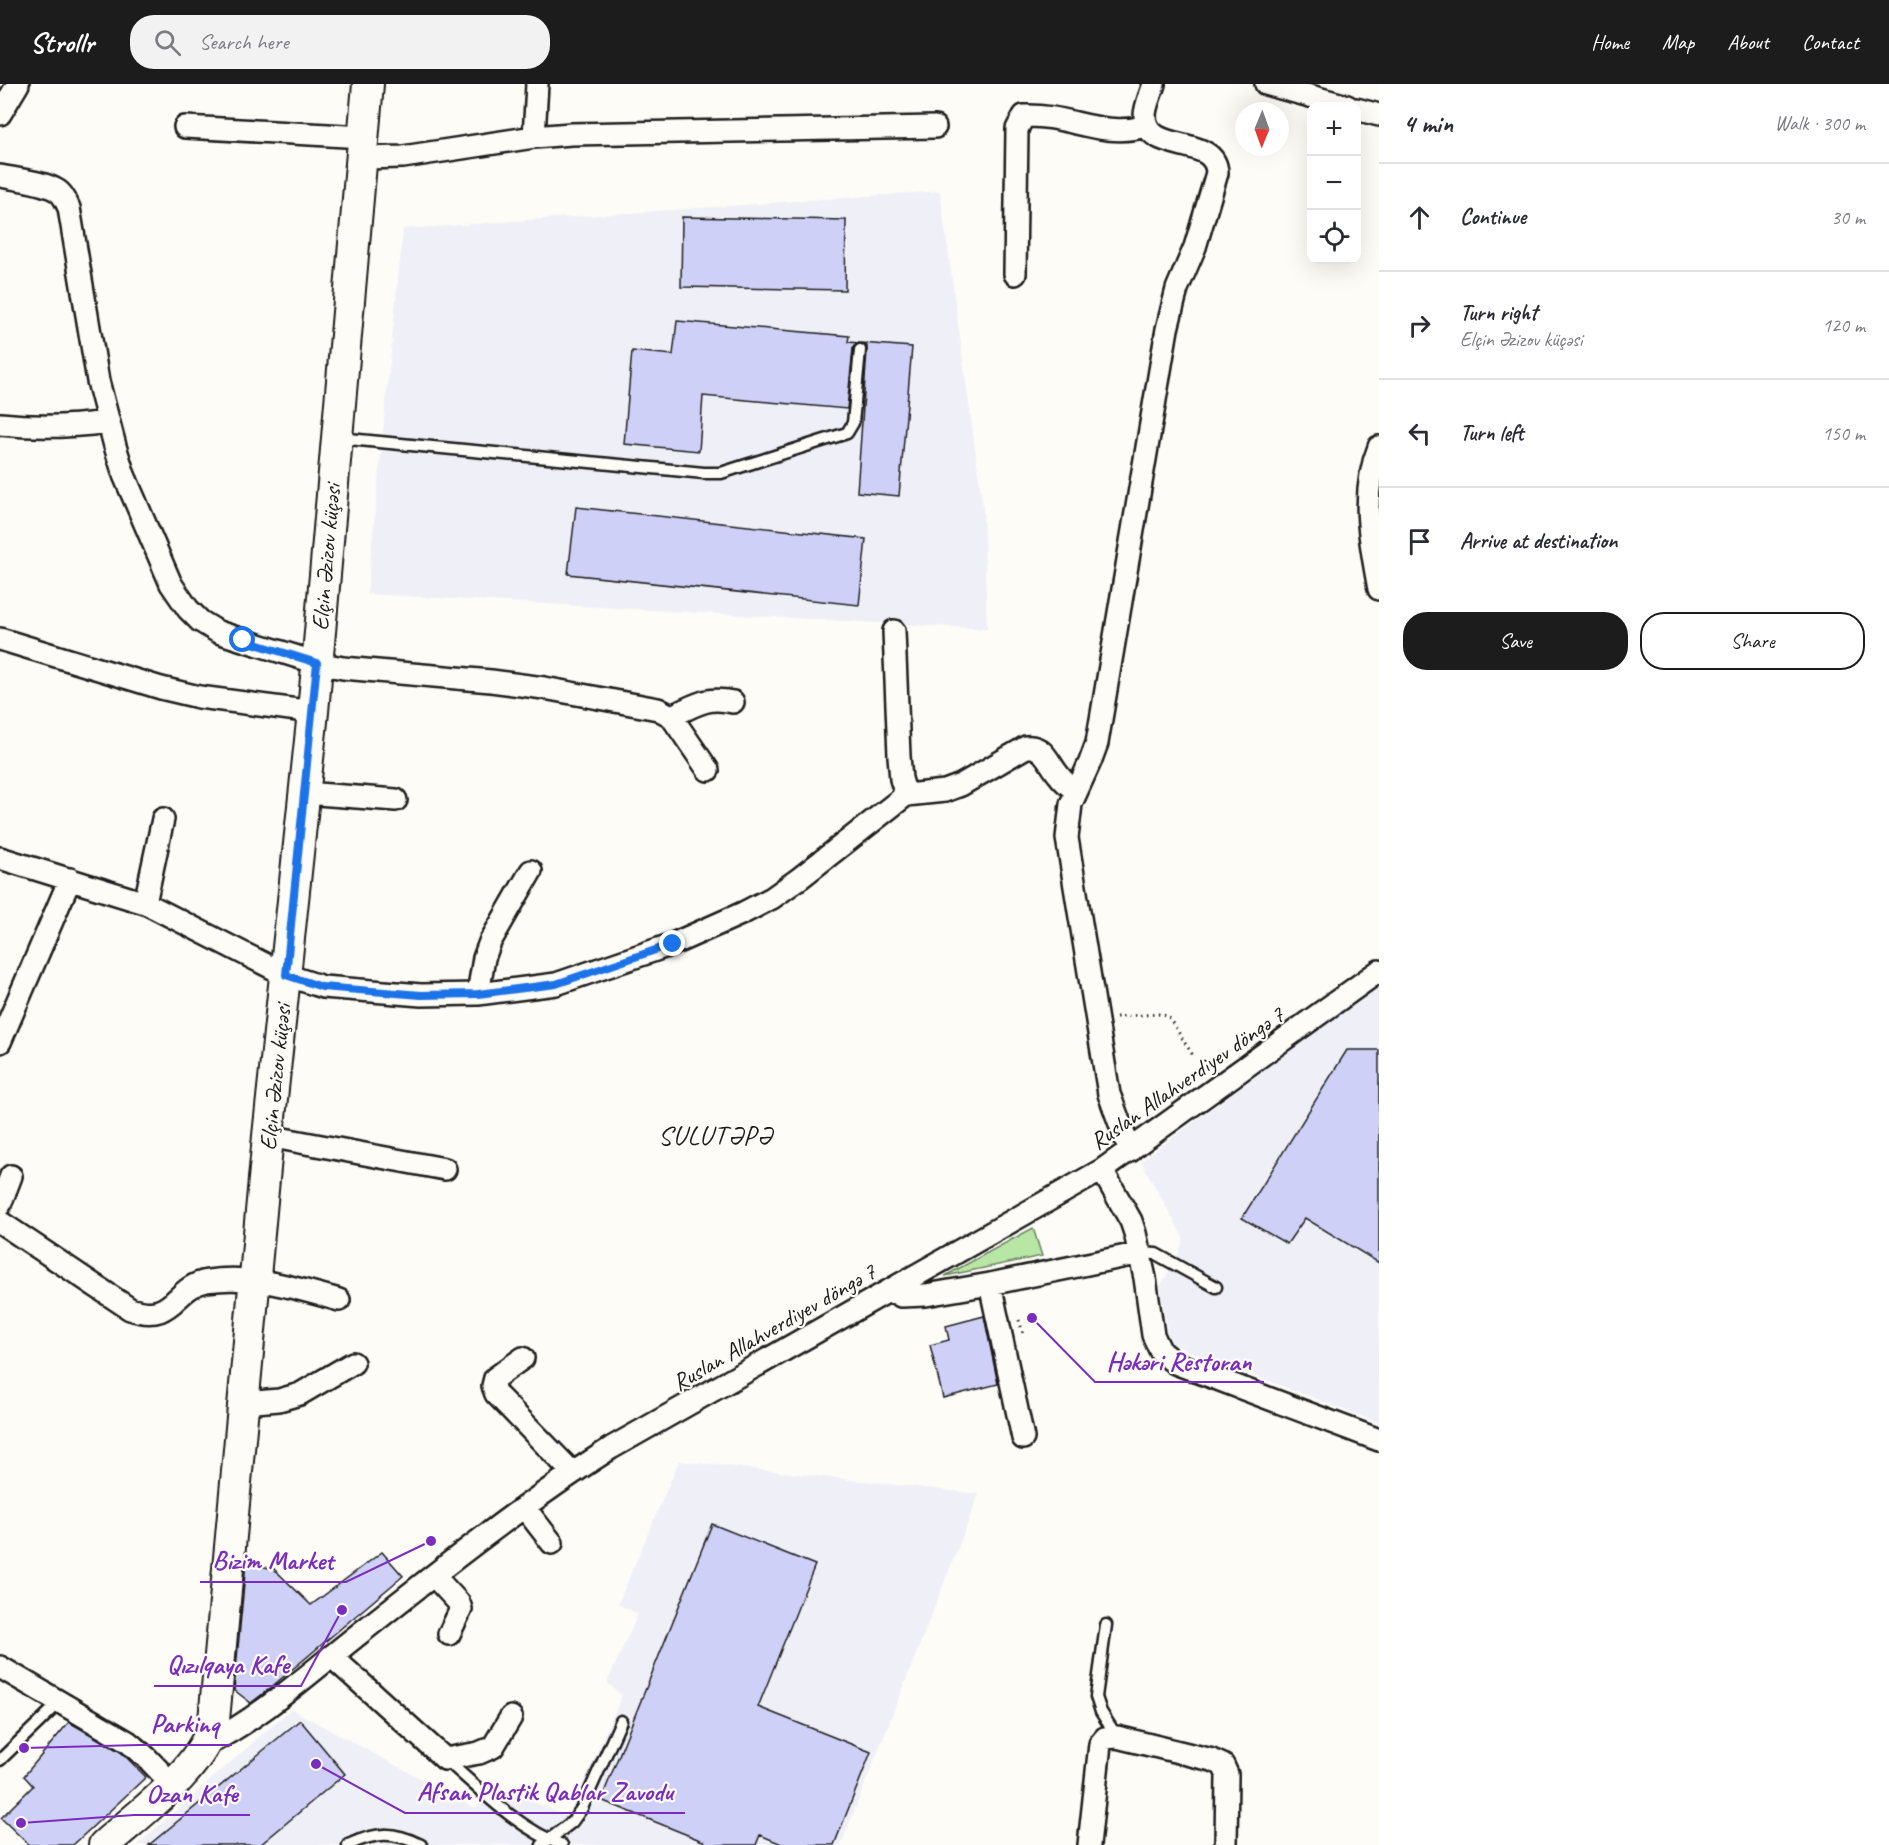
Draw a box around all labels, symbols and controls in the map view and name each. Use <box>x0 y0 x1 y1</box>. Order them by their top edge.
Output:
search box <box>130 15 550 69</box>
text: Strollr <box>30 25 94 60</box>
icon: search <box>151 26 184 59</box>
text: Search here <box>199 28 289 56</box>
text: Home <box>1591 29 1629 55</box>
text: Map <box>1662 29 1694 55</box>
text: About <box>1727 29 1769 55</box>
text: Contact <box>1802 29 1859 55</box>
north arrow <box>1235 102 1289 156</box>
map controls <box>1307 102 1361 264</box>
button: + <box>1307 102 1361 156</box>
text: 4 min <box>1403 107 1453 140</box>
text: Walk · 300 m <box>1775 111 1865 136</box>
button: − <box>1307 156 1361 210</box>
icon: ahead <box>1403 201 1436 234</box>
text: Continue <box>1460 203 1526 231</box>
text: 30 m <box>1831 205 1865 230</box>
button: locate <box>1307 210 1361 264</box>
text: Turn right <box>1460 299 1537 327</box>
icon: right <box>1403 309 1436 342</box>
text: 120 m <box>1822 313 1865 338</box>
text: Elçin Əzizov küçəsi <box>1460 327 1583 352</box>
icon: left <box>1403 417 1436 450</box>
text: Turn left <box>1460 419 1524 447</box>
text: 150 m <box>1822 421 1865 446</box>
street label: Elçin Əzizov küçəsi <box>305 480 348 632</box>
icon: arrive <box>1403 525 1436 558</box>
text: Arrive at destination <box>1460 527 1617 555</box>
button: Save <box>1403 612 1628 670</box>
button: Share <box>1640 612 1865 670</box>
route start <box>229 626 255 652</box>
route end <box>659 930 685 956</box>
street label: Ruslan Allahverdiyev döngə 7 <box>1084 999 1291 1156</box>
street label: Elçin Əzizov küçəsi <box>252 1000 298 1152</box>
district label: SULUTƏPƏ <box>658 1118 775 1152</box>
street label: Ruslan Allahverdiyev döngə 7 <box>667 1256 882 1398</box>
callout: Həkəri Restoran <box>1095 1338 1264 1382</box>
text: Həkəri Restoran <box>1107 1345 1253 1378</box>
callout: Bizim Market <box>200 1538 346 1582</box>
text: Bizim Market <box>213 1544 337 1577</box>
callout: Qızılqaya Kafe <box>154 1642 301 1686</box>
text: Qızılqaya Kafe <box>167 1648 291 1681</box>
callout: Parkinq <box>139 1701 232 1745</box>
text: Parkinq <box>151 1707 222 1740</box>
callout: Afsan Plastik Qablar Zavodu <box>405 1769 685 1813</box>
callout: Ozan Kafe <box>134 1771 250 1815</box>
text: Afsan Plastik Qablar Zavodu <box>417 1775 675 1808</box>
text: Ozan Kafe <box>146 1777 240 1810</box>

